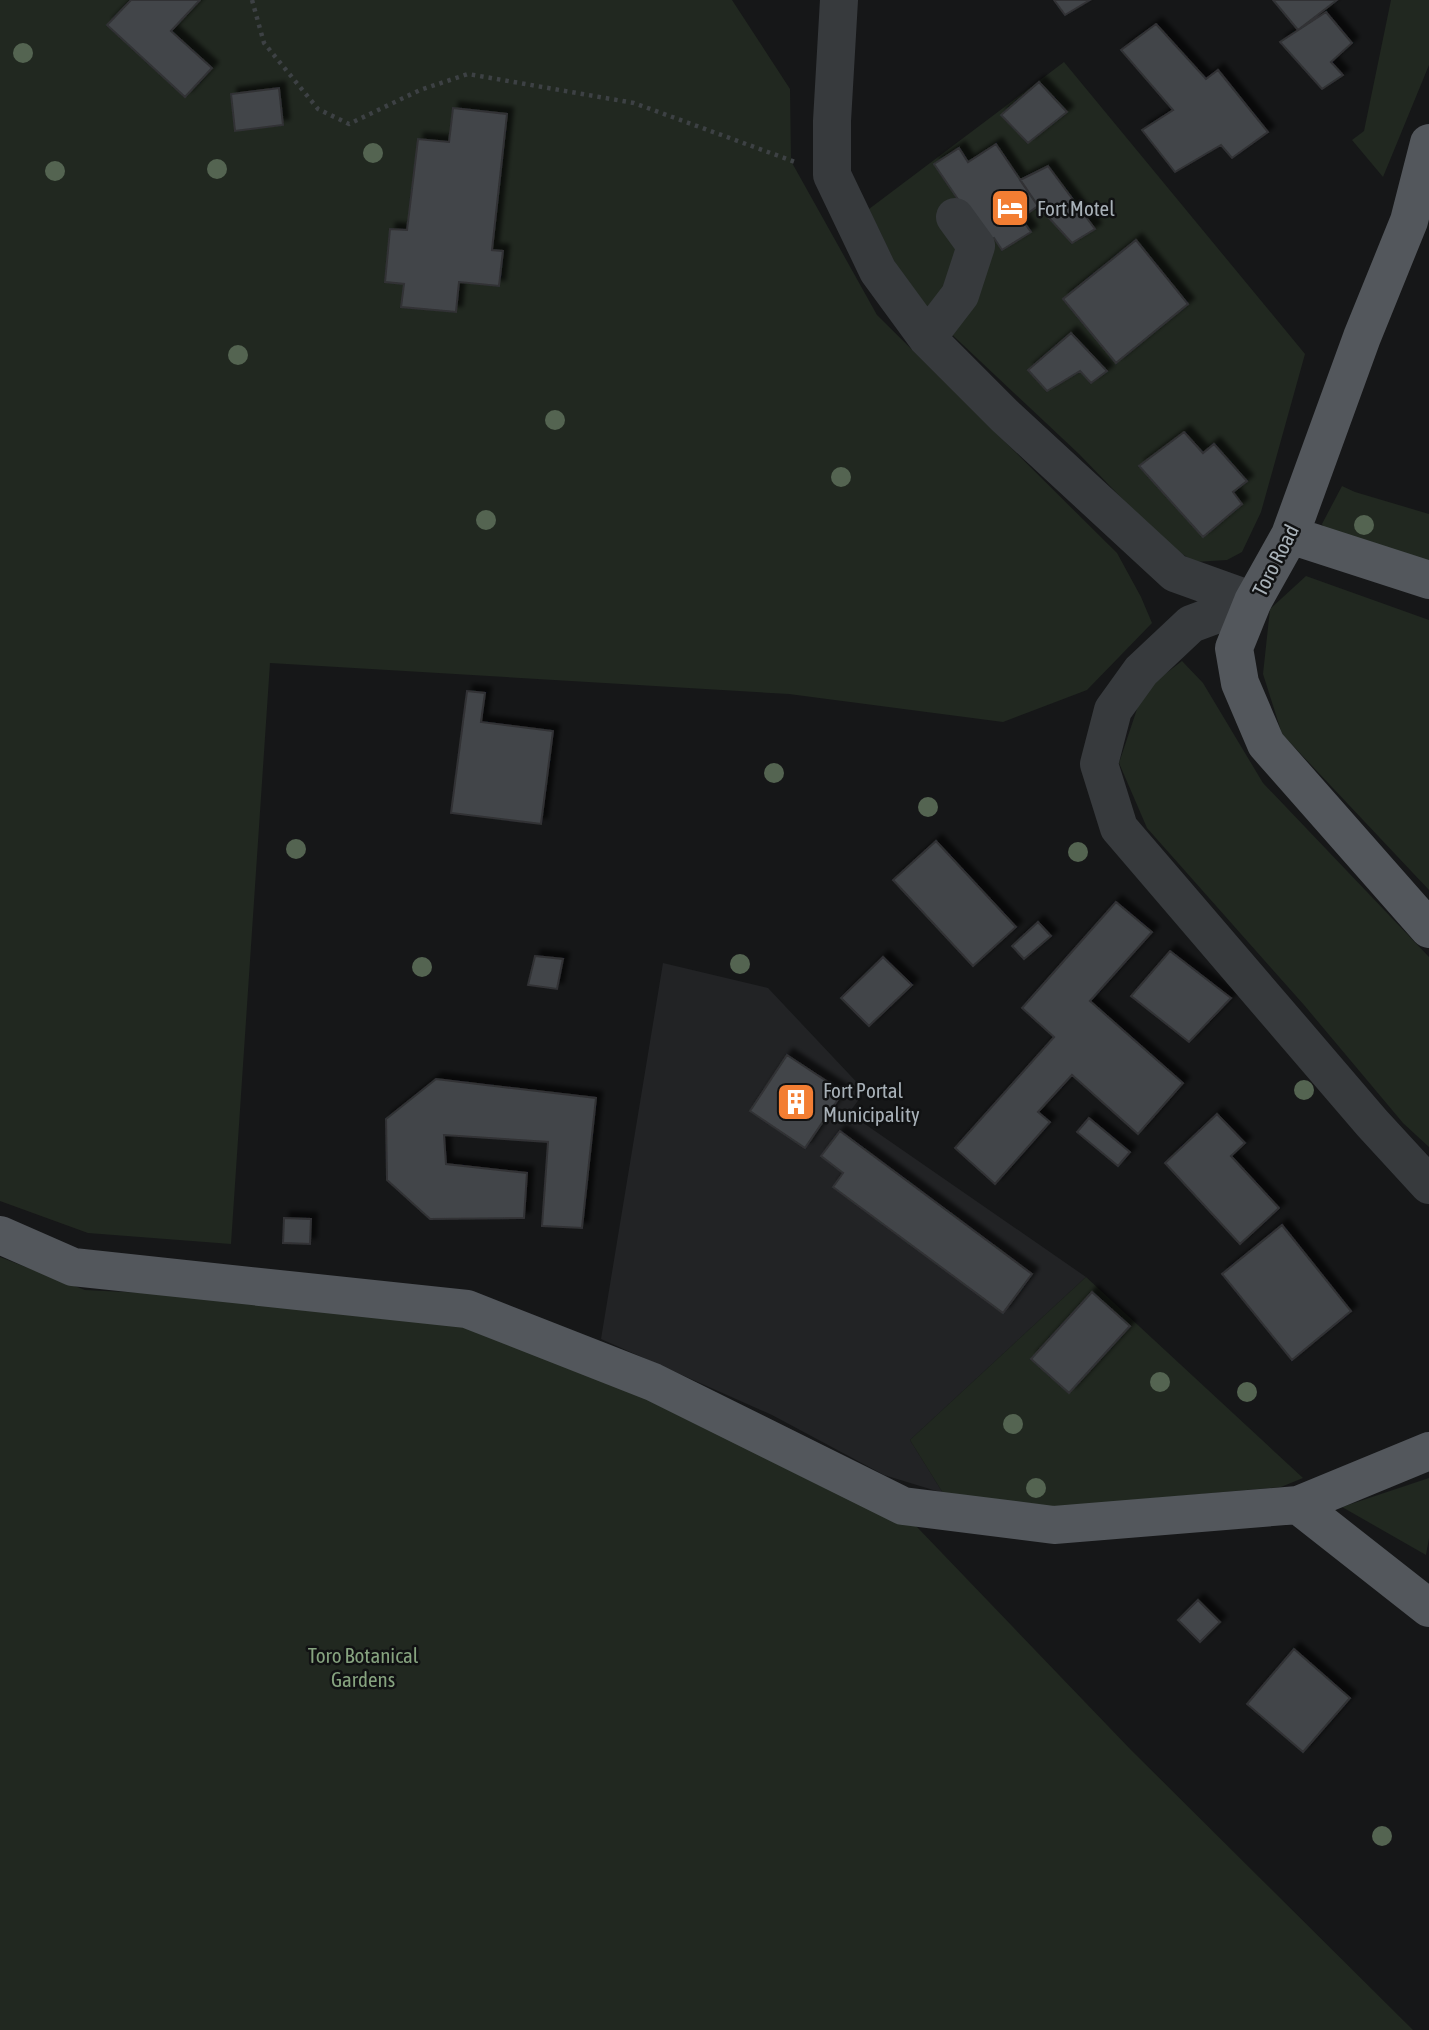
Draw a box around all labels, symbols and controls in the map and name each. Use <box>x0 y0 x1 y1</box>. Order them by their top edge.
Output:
hotel icon: Fort Motel <box>989 187 1031 229</box>
place label: Fort Motel <box>1037 196 1115 220</box>
street label: Toro Road <box>1247 520 1303 600</box>
place label: Fort Portal Municipality <box>823 1078 920 1126</box>
building icon: Fort Portal Municipality <box>775 1081 817 1123</box>
park label: Toro Botanical Gardens <box>308 1643 419 1691</box>

